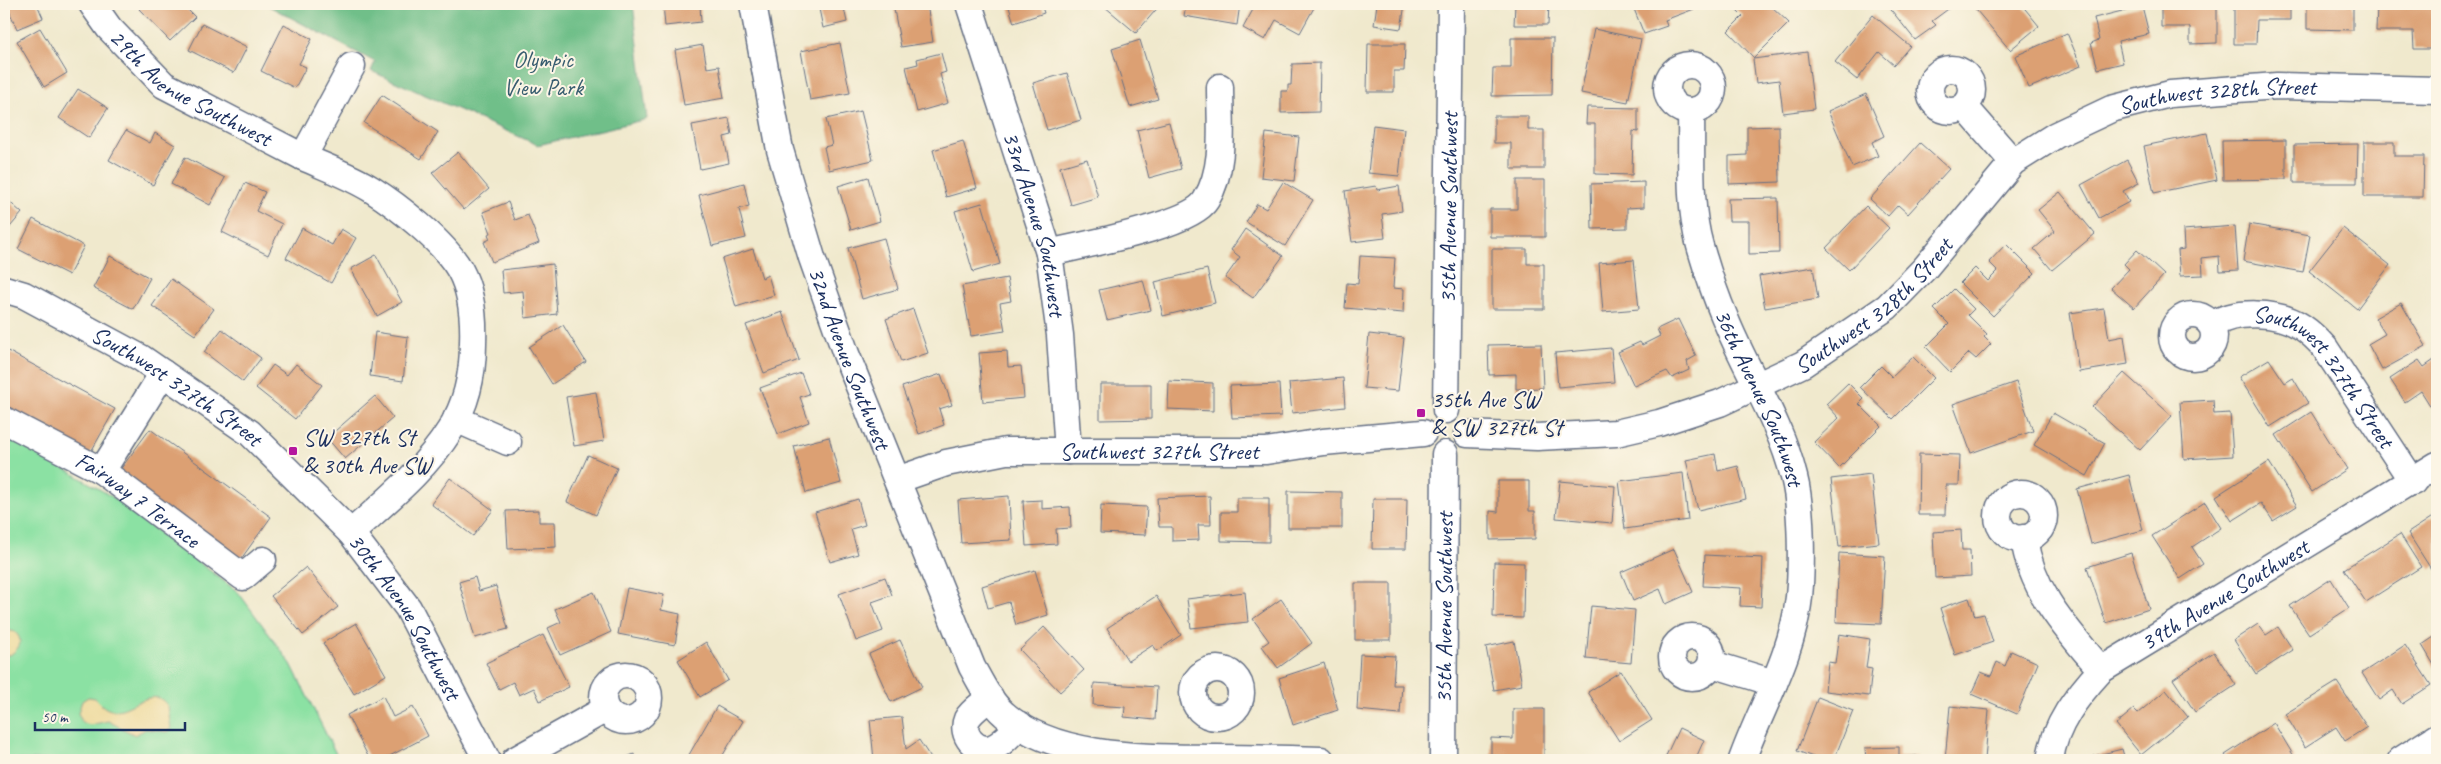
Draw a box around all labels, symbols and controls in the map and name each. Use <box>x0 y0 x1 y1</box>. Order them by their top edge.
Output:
street label: 29th Avenue Southwest <box>103 23 278 154</box>
park label: Olympic View Park <box>503 44 585 102</box>
street label: Southwest 328th Street <box>2115 71 2318 122</box>
street label: 35th Avenue Southwest <box>1432 110 1465 304</box>
street label: 33rd Avenue Southwest <box>996 128 1073 320</box>
street label: Southwest 328th Street <box>1790 230 1960 381</box>
street label: 32nd Avenue Southwest <box>801 263 899 456</box>
street label: Southwest 327th Street <box>2252 299 2402 455</box>
street label: 36th Avenue Southwest <box>1708 304 1811 491</box>
street label: Southwest 327th Street <box>86 319 271 454</box>
place label: 35th Ave SW & SW 327th St <box>1431 384 1565 442</box>
marker: 35th Ave SW & SW 327th St <box>1415 407 1427 419</box>
place label: SW 327th St & 30th Ave SW <box>303 422 434 480</box>
street label: Southwest 327th Street <box>1060 436 1260 466</box>
street label: Fairway 7 Terrace <box>70 445 208 556</box>
marker: SW 327th St & 30th Ave SW <box>287 445 299 457</box>
street label: 35th Avenue Southwest <box>1428 510 1460 704</box>
street label: 30th Avenue Southwest <box>342 527 469 707</box>
street label: 39th Avenue Southwest <box>2135 531 2316 657</box>
scale bar <box>35 699 185 731</box>
text: 50 m <box>42 708 69 727</box>

